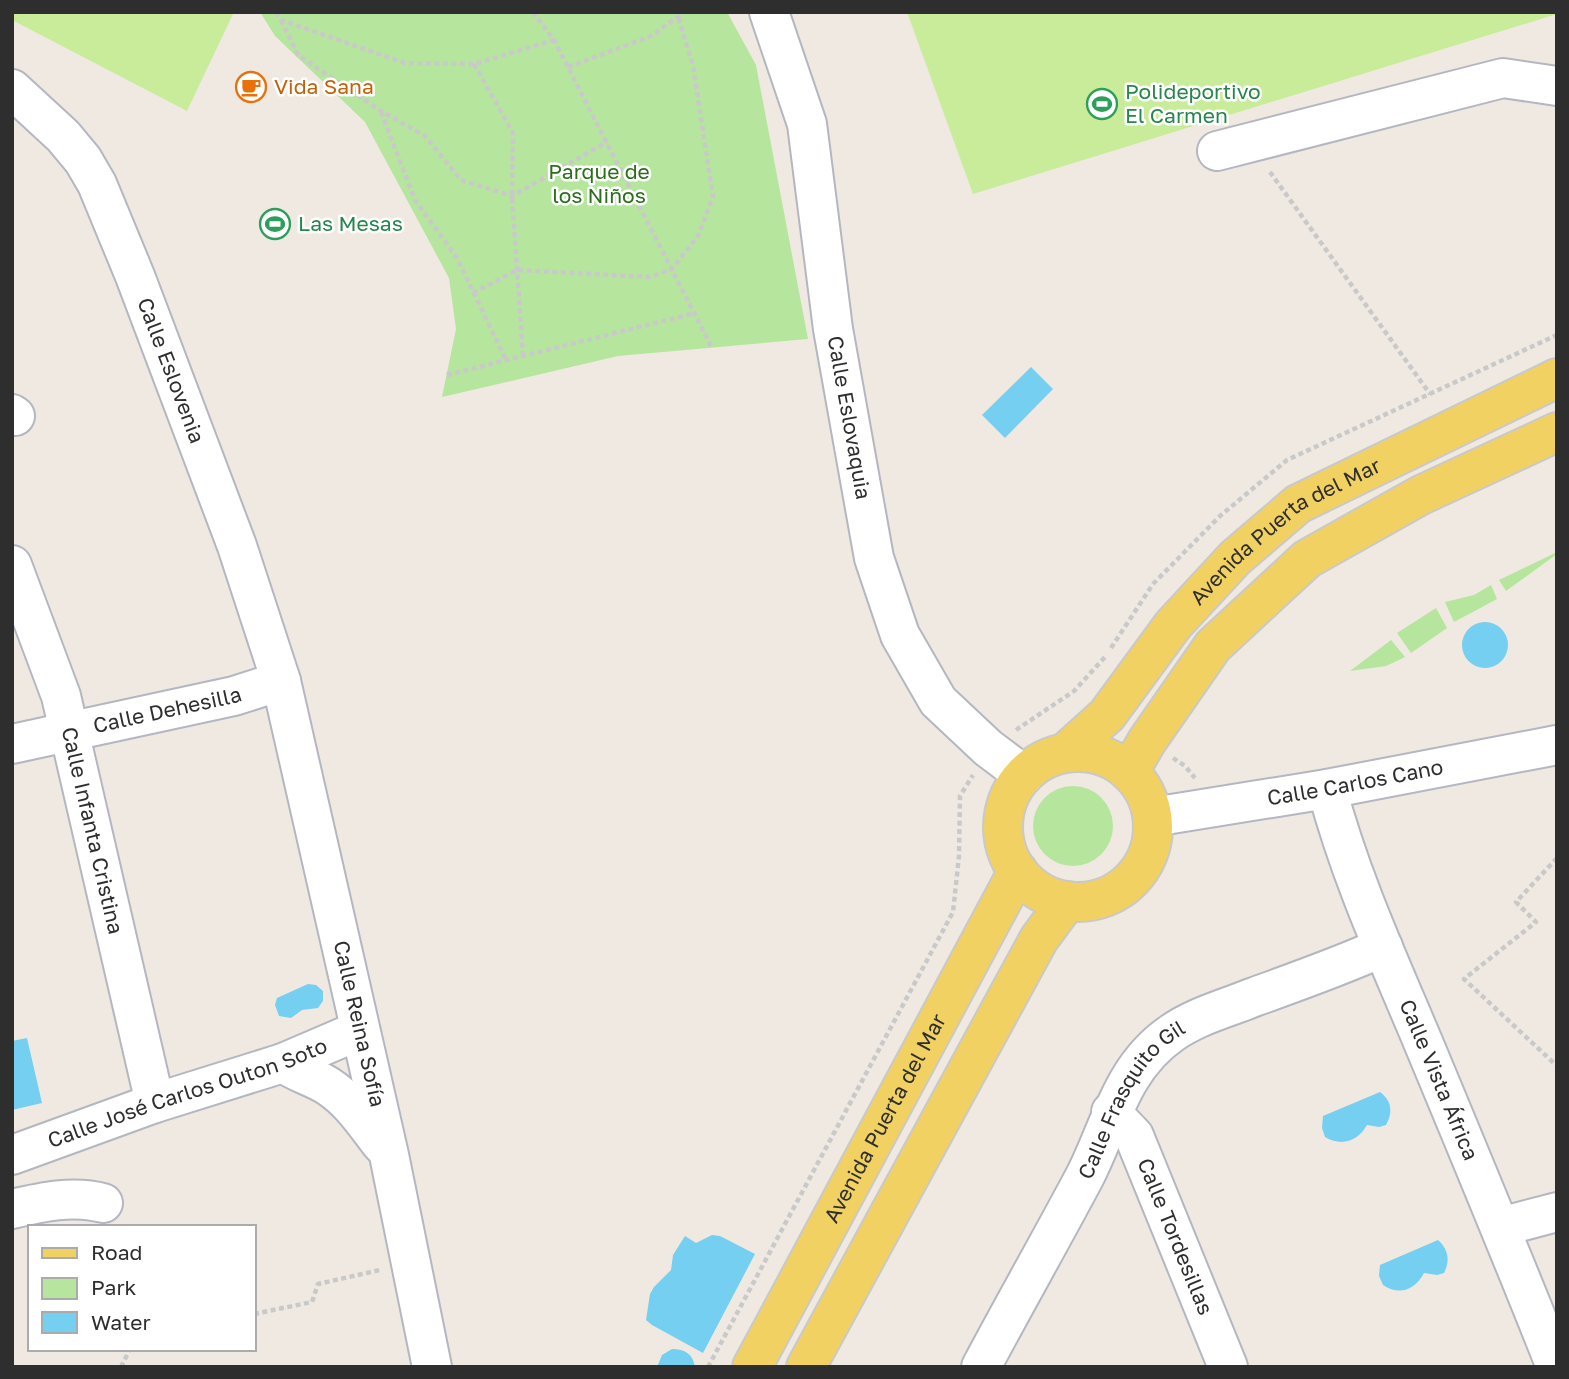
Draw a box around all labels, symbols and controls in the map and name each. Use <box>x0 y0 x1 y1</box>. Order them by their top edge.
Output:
cafe icon: Vida Sana <box>234 70 268 104</box>
place label: Vida Sana <box>274 73 374 99</box>
place label: Polideportivo El Carmen <box>1125 78 1261 128</box>
sports icon: Polideportivo El Carmen <box>1085 87 1119 121</box>
park label: Parque de los Niños <box>548 158 650 208</box>
sports icon: Las Mesas <box>258 207 292 241</box>
place label: Las Mesas <box>298 210 403 236</box>
street label: Calle Eslovenia <box>132 294 211 447</box>
street label: Calle Eslovaquia <box>822 334 877 501</box>
street label: Avenida Puerta del Mar <box>1184 452 1385 610</box>
street label: Calle Dehesilla <box>91 680 245 738</box>
street label: Calle Infanta Cristina <box>57 724 130 937</box>
street label: Calle Carlos Cano <box>1265 753 1445 810</box>
street label: Calle Reina Sofía <box>329 938 392 1109</box>
street label: Calle Vista África <box>1394 995 1485 1164</box>
street label: Avenida Puerta del Mar <box>818 1009 951 1227</box>
street label: Calle Frasquito Gil <box>1072 1014 1189 1183</box>
street label: Calle José Carlos Outon Soto <box>44 1032 331 1153</box>
street label: Calle Tordesillas <box>1132 1154 1219 1319</box>
legend <box>28 1225 256 1351</box>
text: Road <box>91 1239 142 1265</box>
text: Park <box>91 1274 137 1300</box>
text: Water <box>91 1309 151 1335</box>

